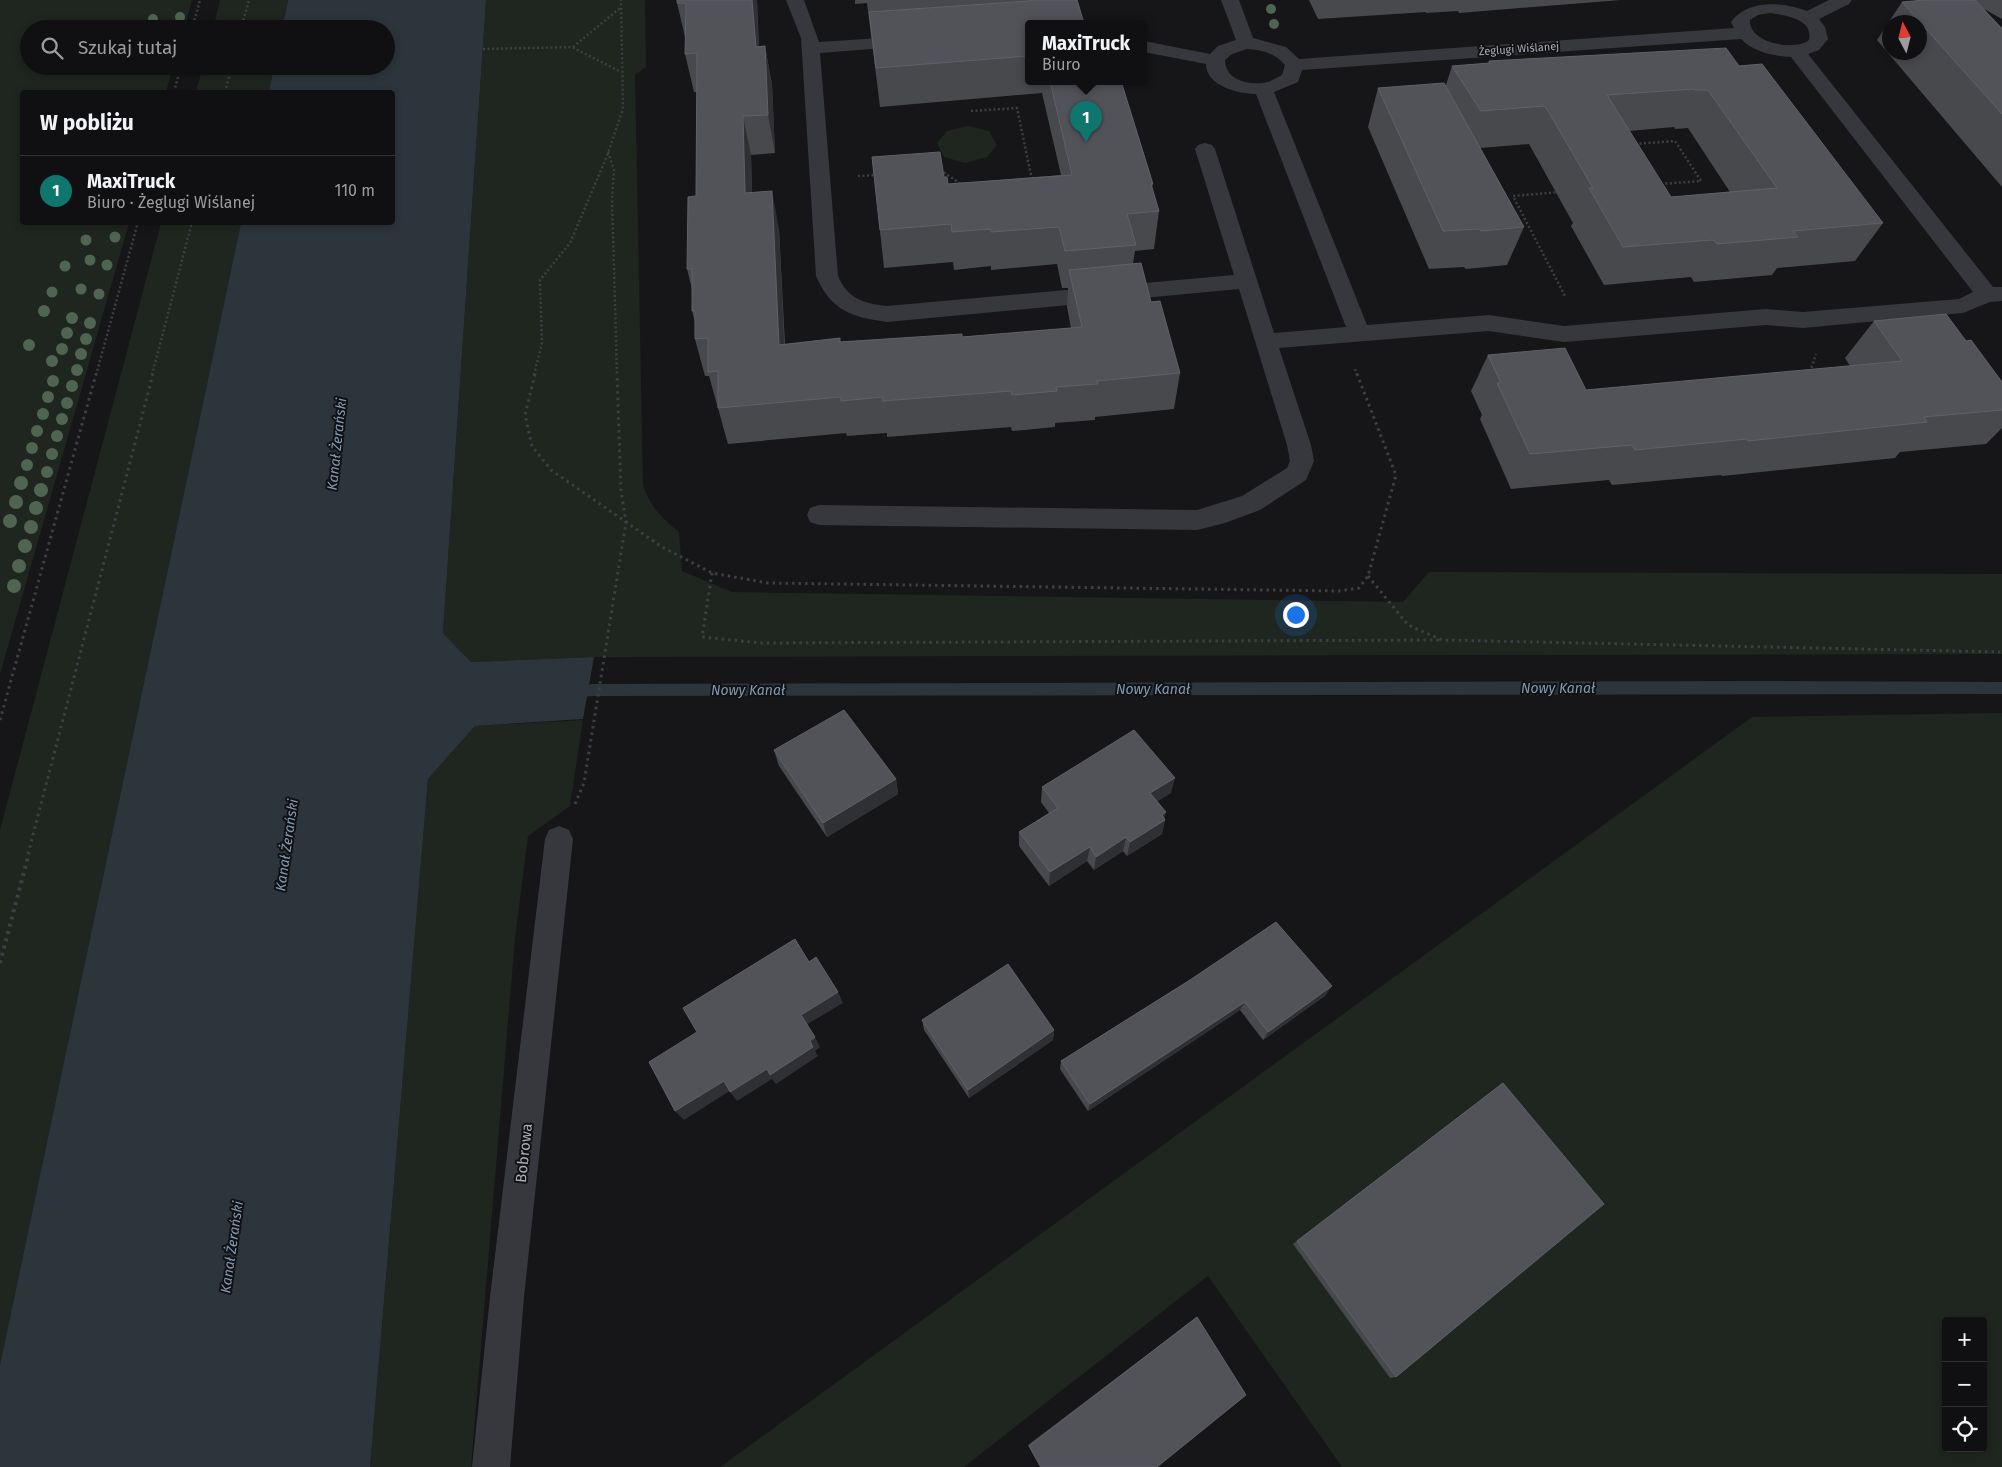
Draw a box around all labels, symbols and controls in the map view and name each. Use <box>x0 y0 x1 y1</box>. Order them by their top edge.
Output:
north arrow <box>1882 15 1927 60</box>
search box <box>20 20 395 75</box>
popup <box>1025 20 1147 85</box>
text: MaxiTruck <box>1042 32 1130 55</box>
icon: search <box>38 34 66 62</box>
text: Szukaj tutaj <box>78 36 177 59</box>
street label: Żeglugi Wiślanej <box>1478 39 1560 58</box>
text: Biuro <box>1042 55 1080 74</box>
pin: 1 <box>1070 101 1102 142</box>
text: W pobliżu <box>40 110 134 136</box>
text: MaxiTruck <box>87 170 175 193</box>
text: 1 <box>52 181 60 200</box>
text: 110 m <box>334 181 375 200</box>
text: Biuro · Żeglugi Wiślanej <box>87 193 255 212</box>
water label: Kanał Żerański <box>323 397 350 491</box>
your location <box>1283 602 1309 628</box>
water label: Nowy Kanał <box>1521 680 1596 697</box>
water label: Nowy Kanał <box>1116 681 1191 698</box>
water label: Nowy Kanał <box>711 682 786 699</box>
water label: Kanał Żerański <box>271 798 302 892</box>
street label: Bobrowa <box>512 1122 536 1184</box>
water label: Kanał Żerański <box>216 1200 247 1294</box>
map controls <box>1942 1317 1987 1452</box>
button: + <box>1942 1317 1987 1362</box>
button: − <box>1942 1362 1987 1407</box>
button: locate <box>1942 1407 1987 1452</box>

